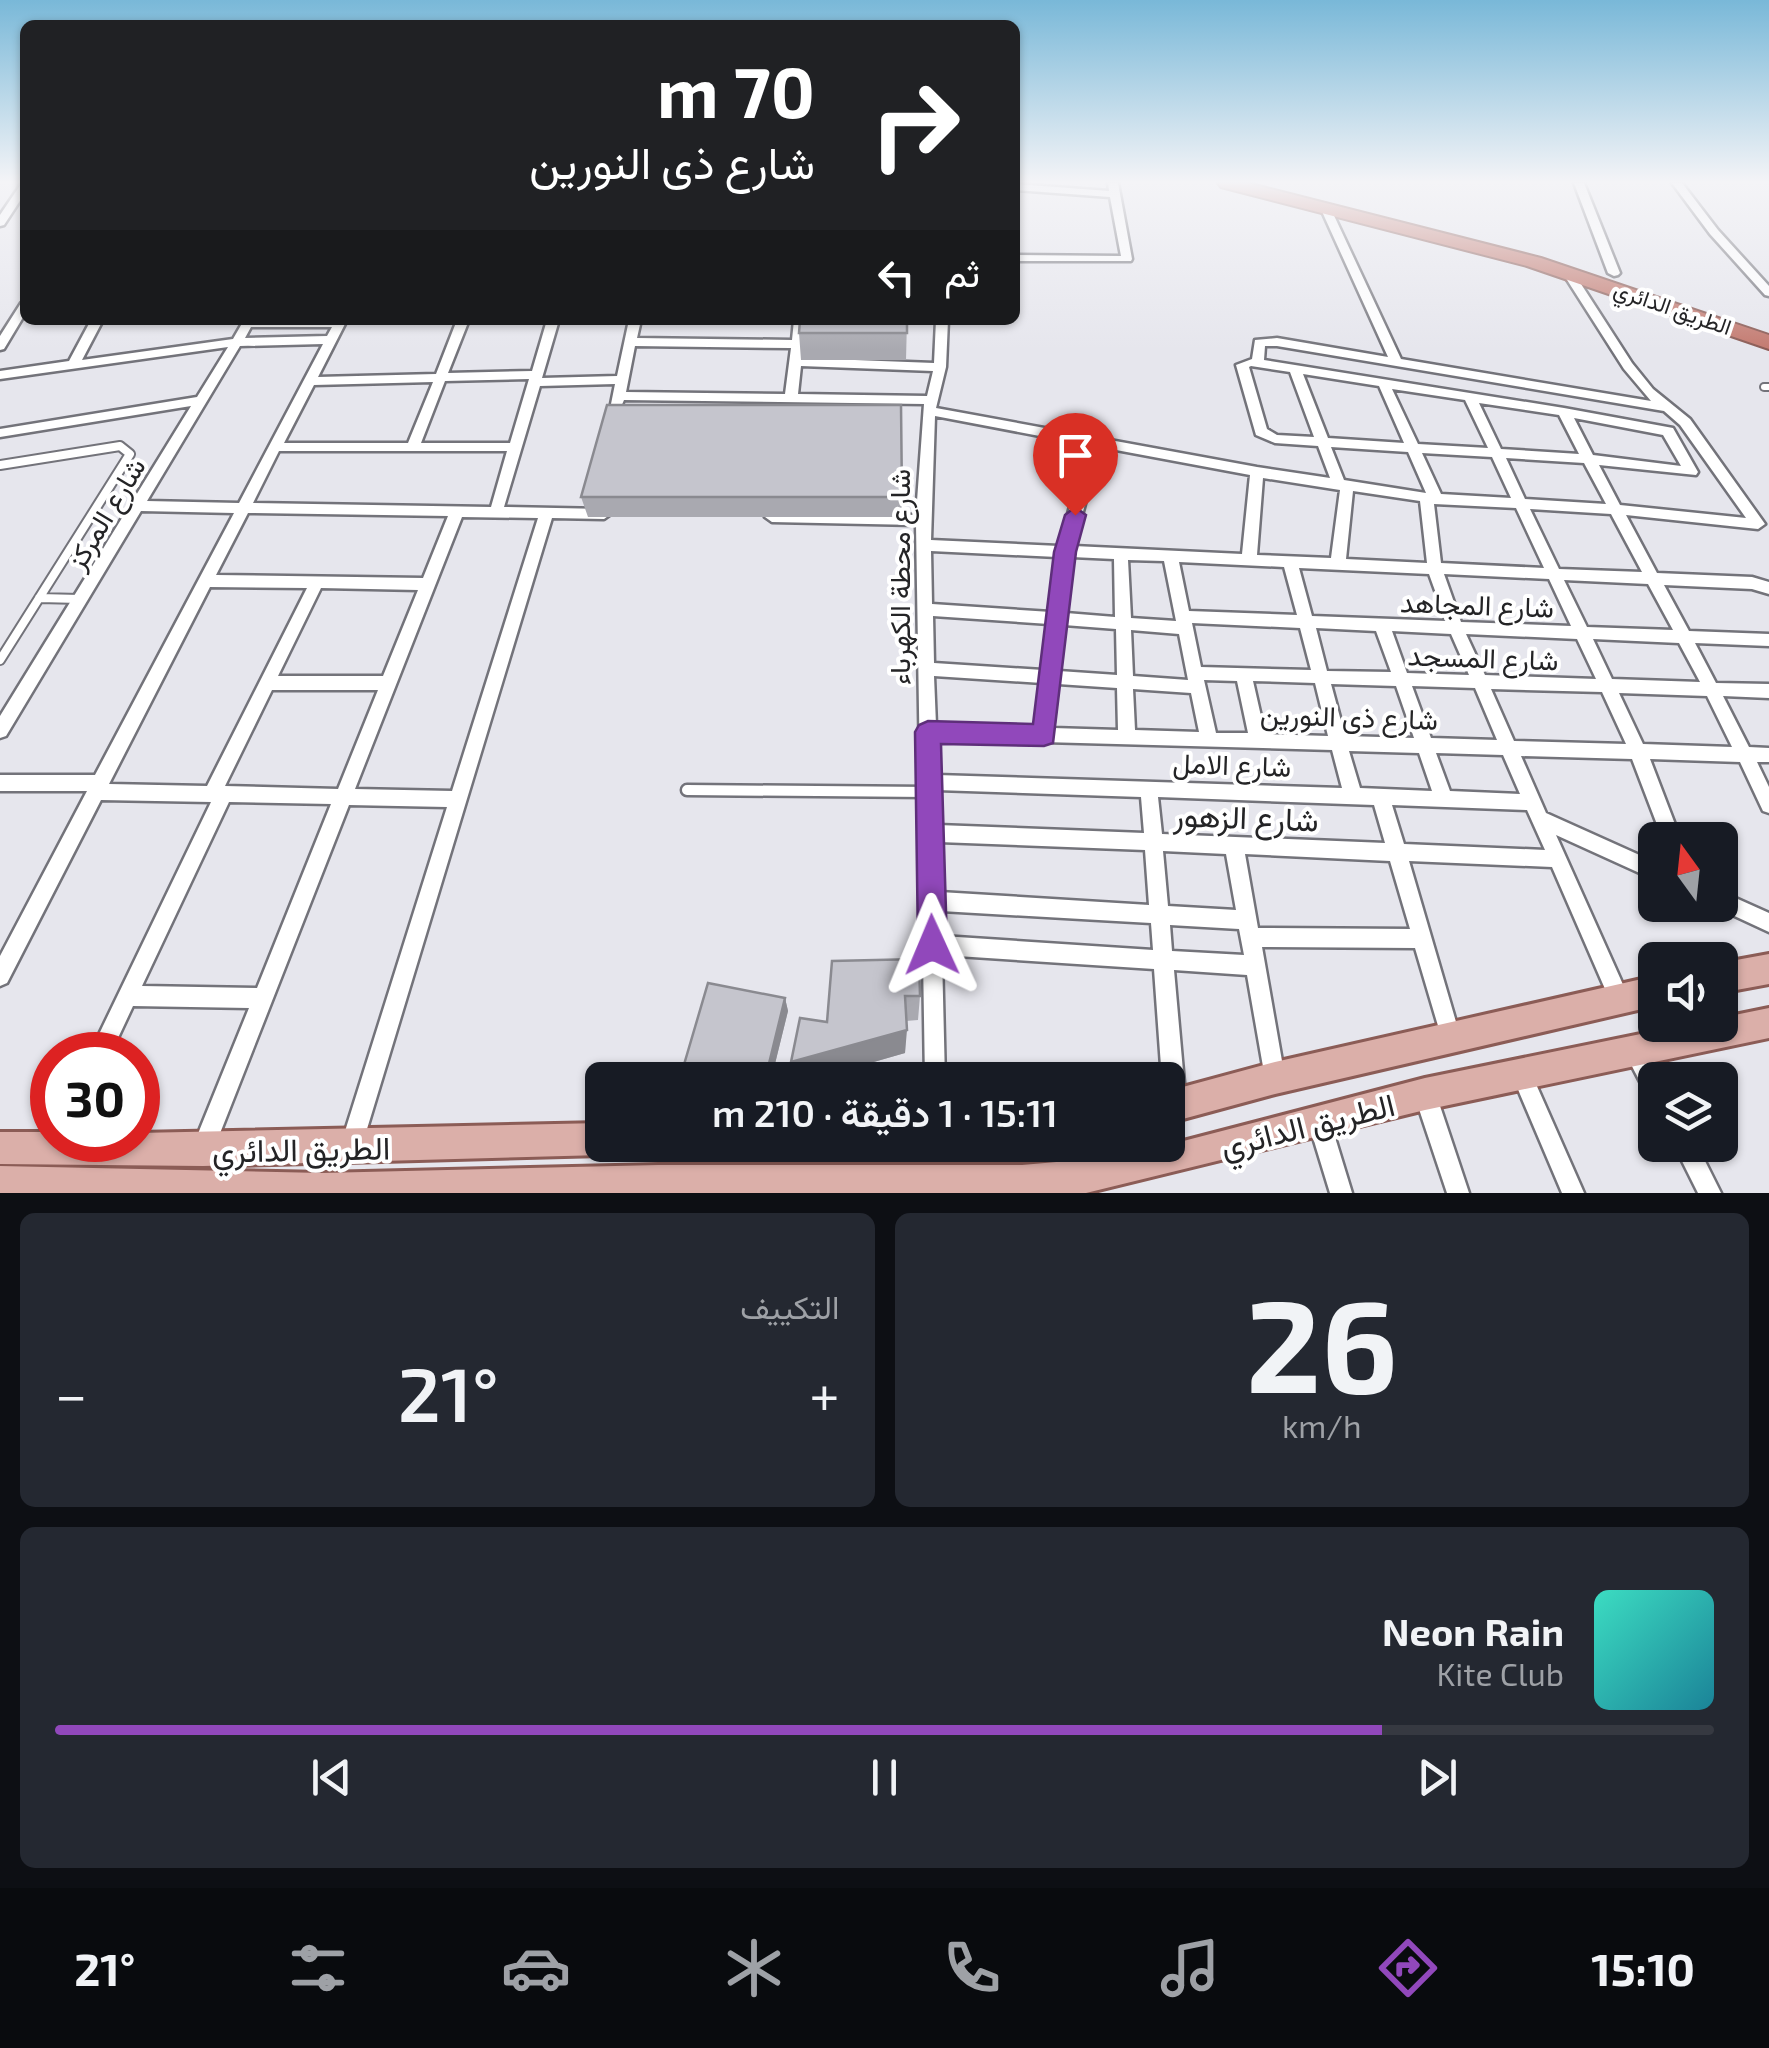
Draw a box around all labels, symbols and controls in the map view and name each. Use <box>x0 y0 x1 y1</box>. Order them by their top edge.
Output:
text: 70 m <box>657 48 815 132</box>
icon: right <box>850 60 980 190</box>
text: شارع ذى النورين <box>529 134 815 188</box>
text: ثم <box>944 249 980 295</box>
icon: left <box>869 250 924 305</box>
street label: الطريق الدائري <box>1609 275 1735 346</box>
pin <box>1033 413 1118 516</box>
icon: arrive <box>1048 428 1103 483</box>
street label: شارع المركز <box>58 451 154 578</box>
street label: شارع محطة الكهرباء <box>882 469 919 685</box>
street label: شارع المجاهد <box>1399 584 1555 627</box>
street label: شارع المسجد <box>1407 637 1559 680</box>
street label: شارع ذى النورين <box>1259 696 1438 739</box>
street label: شارع الامل <box>1172 745 1292 786</box>
street label: شارع الزهور <box>1171 794 1319 843</box>
north arrow <box>1638 822 1738 922</box>
map controls <box>1638 822 1738 1162</box>
position arrow <box>880 893 984 997</box>
button: sound <box>1638 942 1738 1042</box>
speed limit sign: 30 <box>30 1032 160 1162</box>
button: layers <box>1638 1062 1738 1162</box>
street label: الطريق الدائري <box>1216 1084 1400 1173</box>
text: 15:11 · 1 دقيقة · 210 m <box>712 1089 1058 1135</box>
street label: الطريق الدائري <box>212 1127 391 1178</box>
text: 26 <box>1246 1263 1398 1419</box>
text: التكييف <box>740 1287 840 1325</box>
text: 21° <box>398 1347 499 1437</box>
text: − <box>55 1360 87 1426</box>
text: + <box>809 1360 839 1426</box>
text: km/h <box>1282 1406 1361 1444</box>
text: Neon Rain <box>1382 1608 1564 1654</box>
text: Kite Club <box>1436 1654 1564 1692</box>
icon: previous <box>304 1750 359 1805</box>
icon: pause <box>857 1750 912 1805</box>
icon: next <box>1410 1750 1465 1805</box>
icon: filters <box>283 1933 353 2003</box>
icon: car <box>501 1933 571 2003</box>
icon: climate <box>719 1933 789 2003</box>
icon: phone <box>937 1933 1007 2003</box>
icon: music <box>1155 1933 1225 2003</box>
icon: directions <box>1373 1933 1443 2003</box>
text: 21° <box>74 1941 135 1995</box>
text: 15:10 <box>1591 1941 1695 1995</box>

